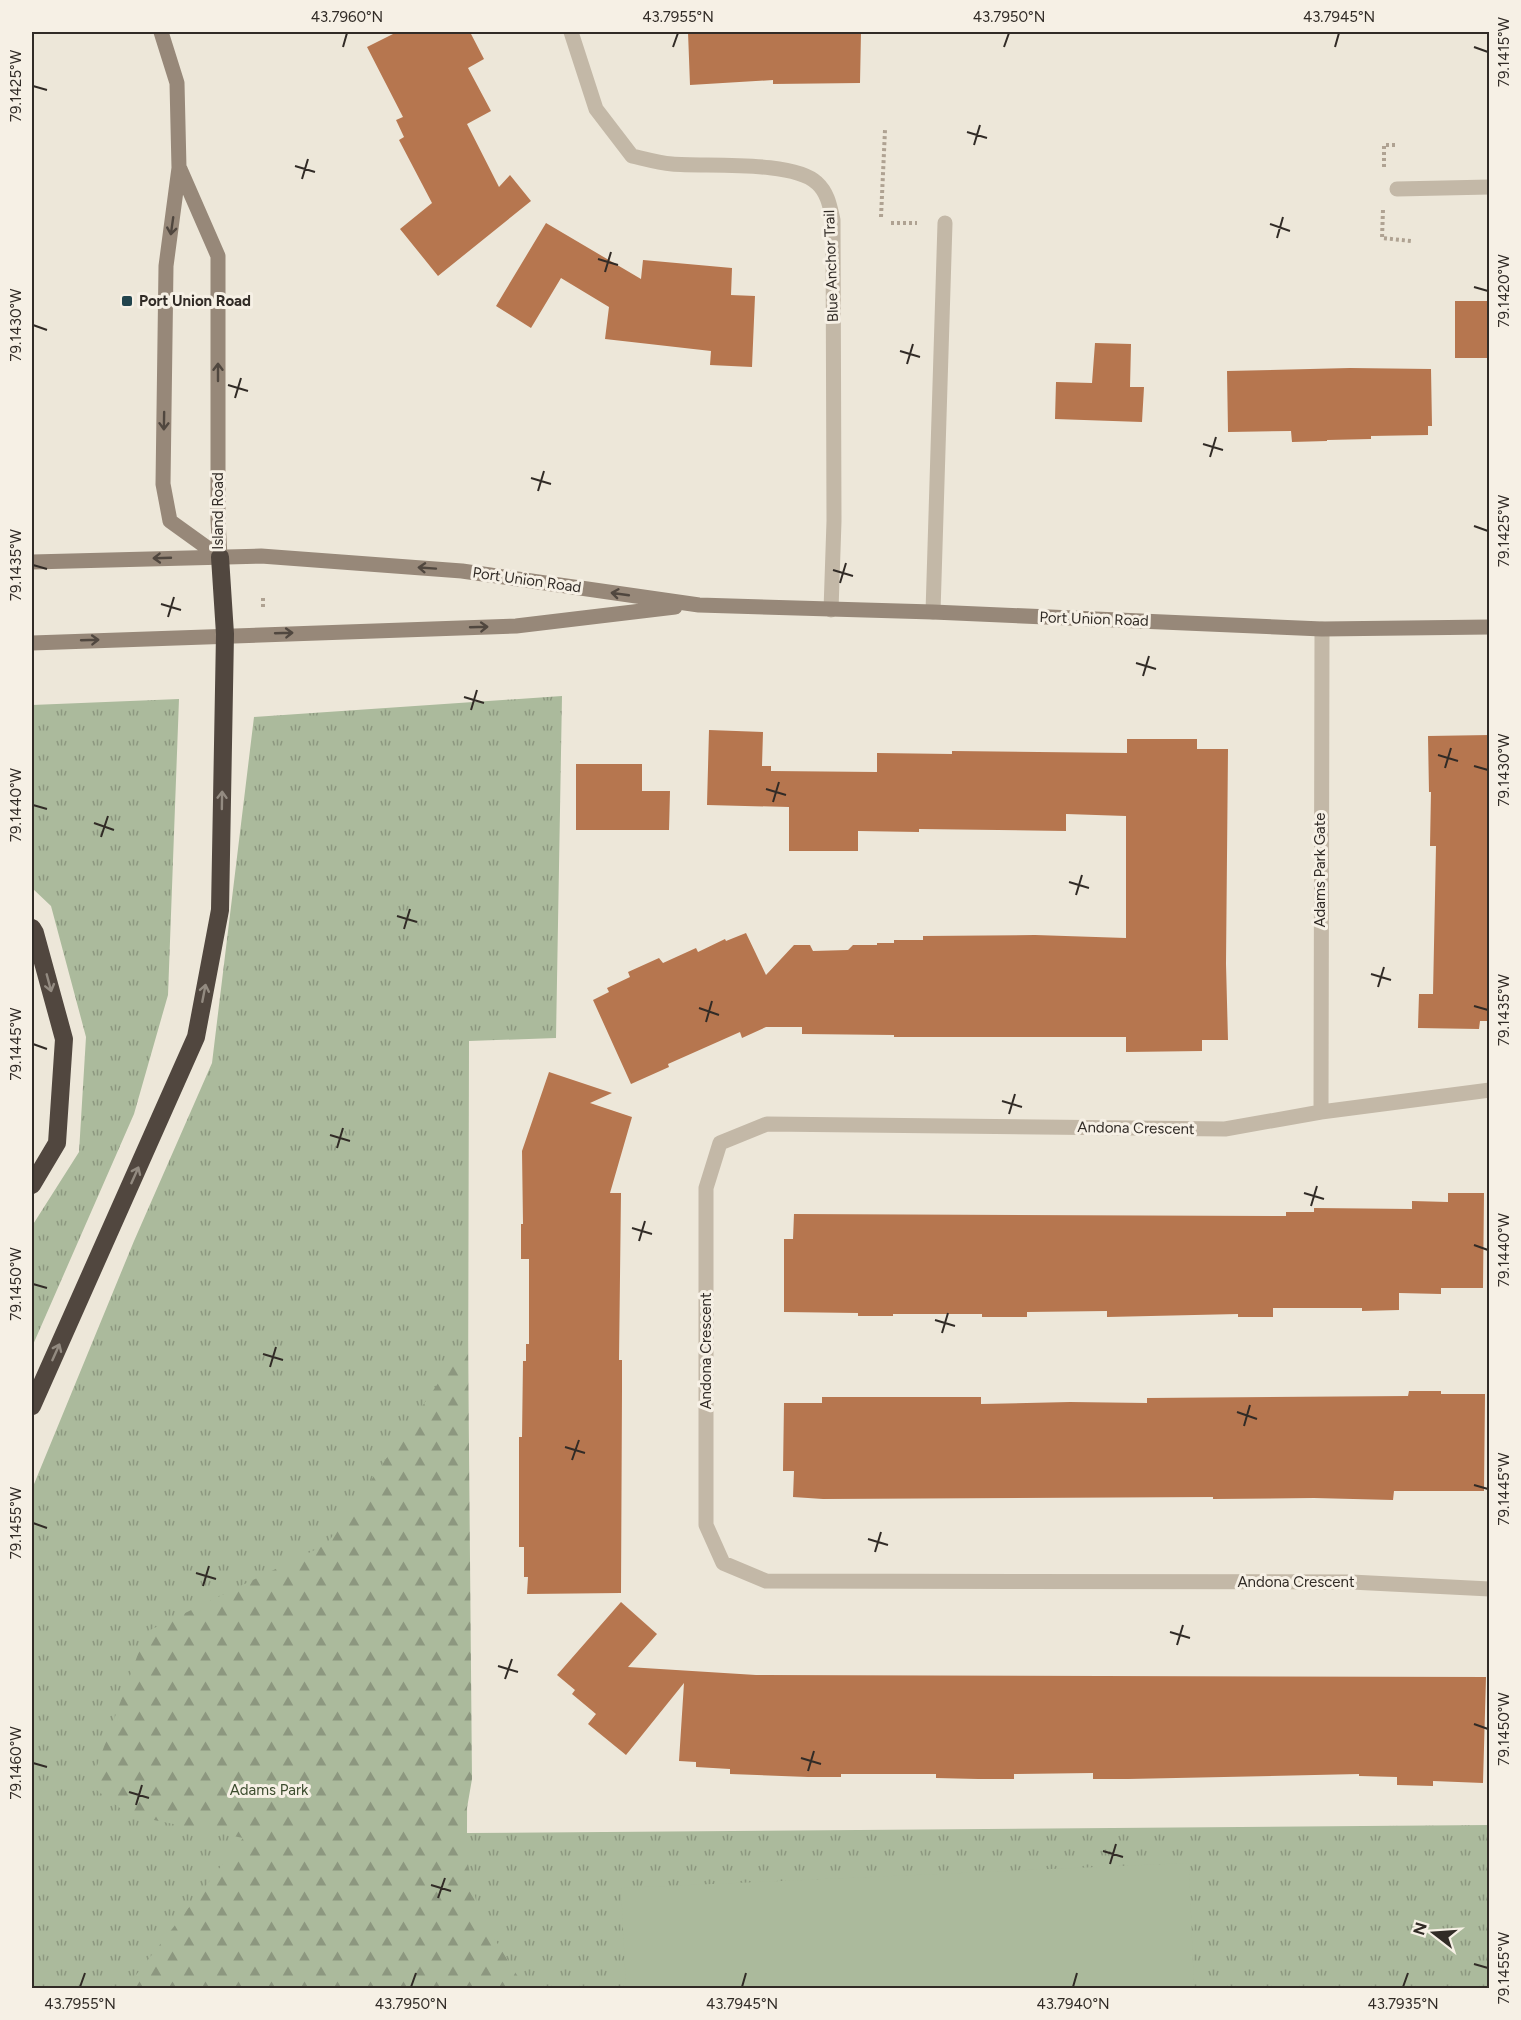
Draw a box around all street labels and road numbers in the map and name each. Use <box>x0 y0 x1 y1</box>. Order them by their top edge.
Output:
street label: Blue Anchor Trail <box>820 210 842 322</box>
street label: Island Road <box>209 472 227 550</box>
street label: Port Union Road <box>472 563 582 597</box>
street label: Port Union Road <box>1039 608 1149 630</box>
street label: Adams Park Gate <box>1311 812 1329 928</box>
street label: Andona Crescent <box>1077 1118 1195 1138</box>
street label: Andona Crescent <box>697 1292 715 1410</box>
street label: Andona Crescent <box>1237 1573 1355 1591</box>

